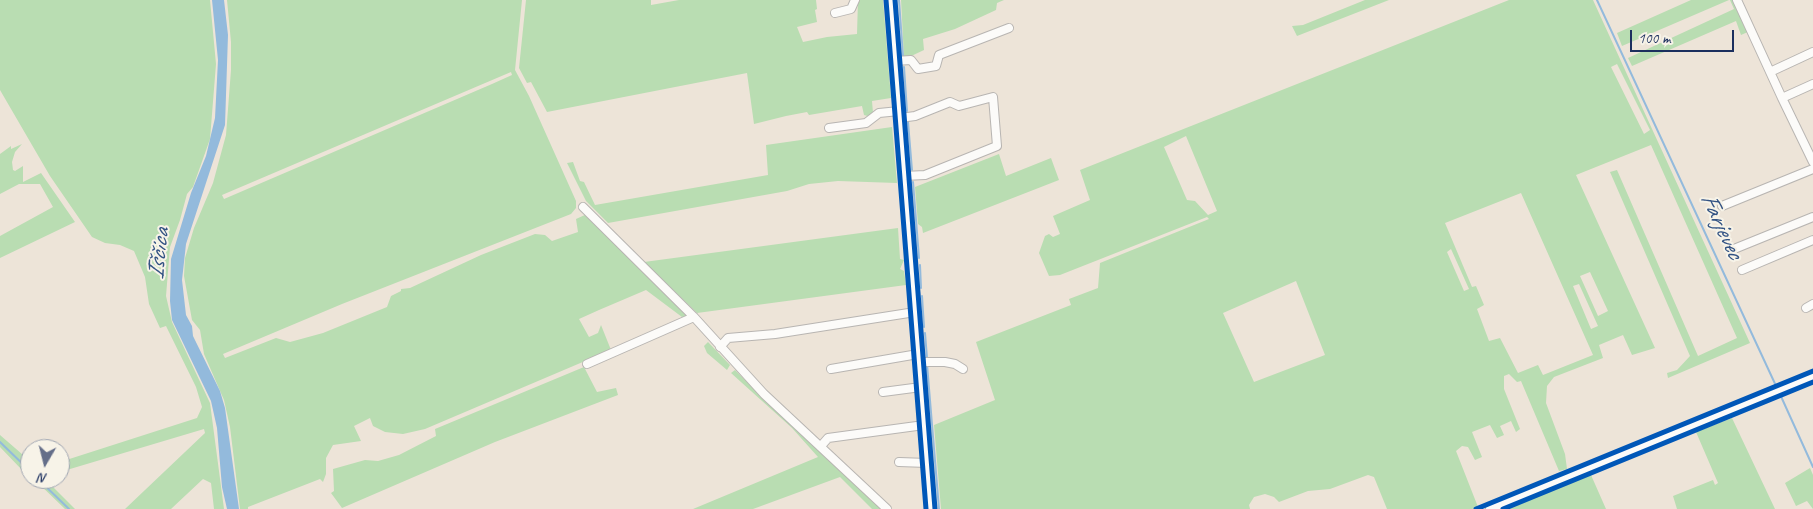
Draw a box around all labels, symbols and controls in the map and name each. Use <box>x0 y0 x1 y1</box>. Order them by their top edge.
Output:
scale bar <box>1633 20 1737 52</box>
text: 100 m <box>1638 29 1670 48</box>
water label: Farjevec <box>1693 188 1749 264</box>
water label: Iščica <box>141 227 177 281</box>
north arrow <box>20 439 70 489</box>
text: N <box>38 469 48 487</box>

